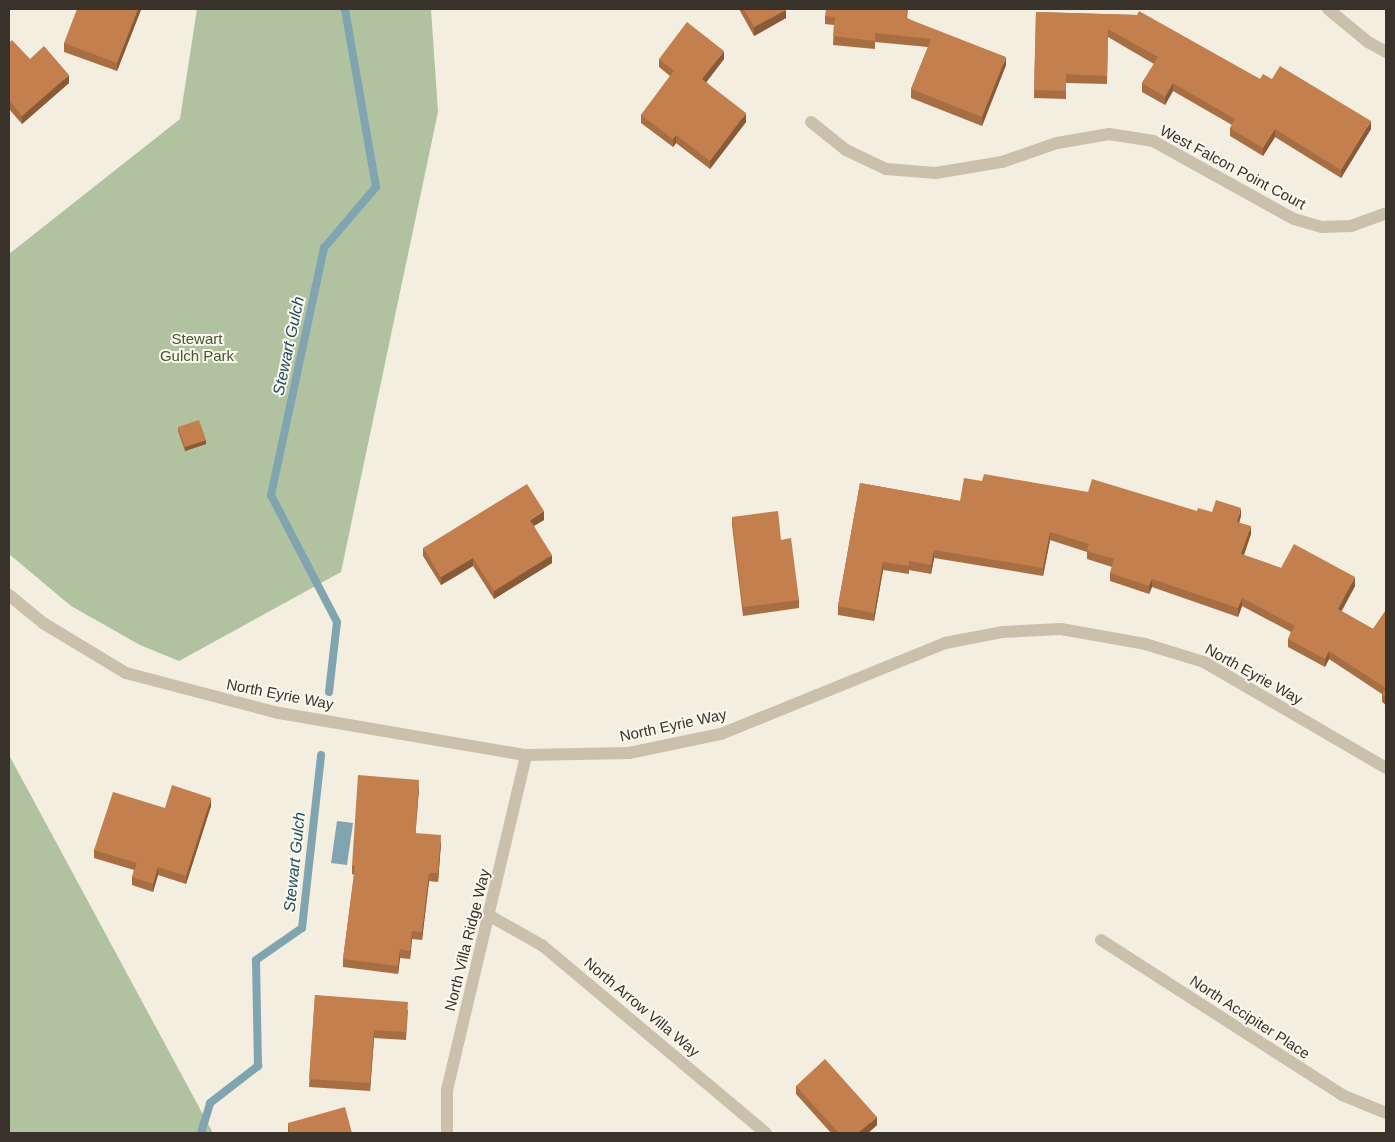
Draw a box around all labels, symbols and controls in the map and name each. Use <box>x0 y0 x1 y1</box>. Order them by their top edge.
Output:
street label: West Falcon Point Court <box>1157 121 1309 213</box>
water label: Stewart Gulch <box>269 295 309 397</box>
park label: Stewart Gulch Park <box>160 329 234 364</box>
street label: North Eyrie Way <box>1202 640 1306 708</box>
street label: North Eyrie Way <box>225 675 335 713</box>
street label: North Eyrie Way <box>618 705 728 745</box>
water label: Stewart Gulch <box>280 811 310 913</box>
street label: North Villa Ridge Way <box>441 867 493 1013</box>
street label: North Arrow Villa Way <box>580 953 704 1061</box>
street label: North Accipiter Place <box>1186 971 1314 1063</box>

